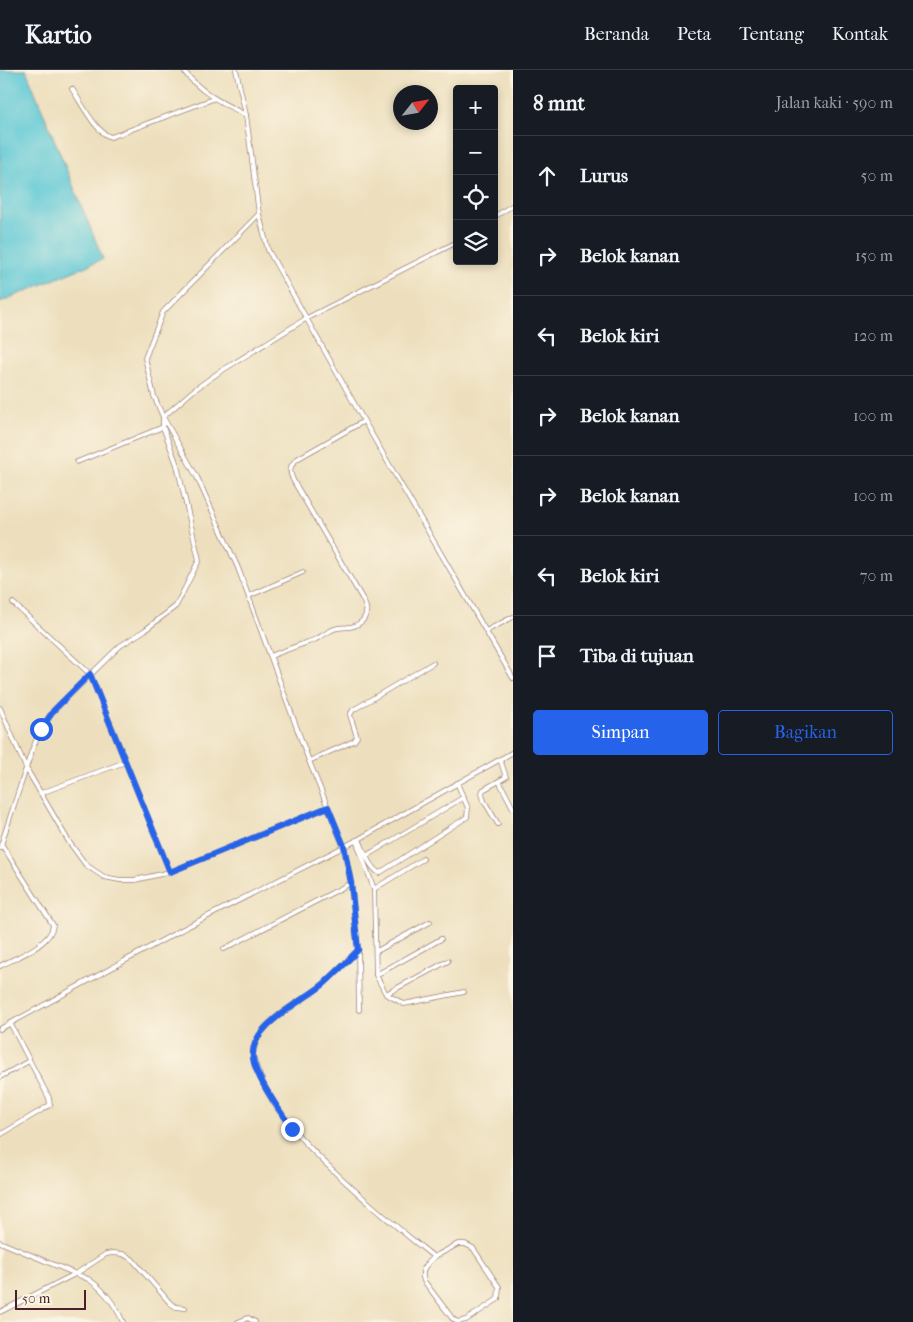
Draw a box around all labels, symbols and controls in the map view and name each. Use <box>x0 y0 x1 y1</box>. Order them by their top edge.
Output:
text: Kartio <box>25 21 92 49</box>
text: Beranda <box>584 24 649 45</box>
text: Peta <box>677 24 711 45</box>
text: Tentang <box>739 24 804 45</box>
text: Kontak <box>832 24 888 45</box>
north arrow <box>393 85 438 130</box>
map controls <box>453 85 498 265</box>
button: + <box>453 85 498 130</box>
text: 8 mnt <box>533 91 585 115</box>
text: Jalan kaki · 590 m <box>776 93 893 112</box>
button: − <box>453 130 498 175</box>
icon: ahead <box>533 162 561 190</box>
text: Lurus <box>580 165 628 187</box>
text: 50 m <box>861 166 893 185</box>
button: locate <box>453 175 498 220</box>
button: layers <box>453 220 498 265</box>
icon: right <box>533 242 561 270</box>
text: Belok kanan <box>580 245 680 267</box>
text: 150 m <box>855 246 893 265</box>
icon: left <box>533 322 561 350</box>
text: Belok kiri <box>580 325 659 347</box>
text: 120 m <box>854 326 893 345</box>
icon: right <box>533 402 561 430</box>
text: Belok kanan <box>580 405 680 427</box>
text: 100 m <box>853 406 893 425</box>
icon: right <box>533 482 561 510</box>
text: Belok kanan <box>580 485 680 507</box>
text: 100 m <box>853 486 893 505</box>
icon: left <box>533 562 561 590</box>
text: Belok kiri <box>580 565 659 587</box>
text: 70 m <box>860 566 893 585</box>
icon: arrive <box>533 642 561 670</box>
text: Tiba di tujuan <box>580 645 694 667</box>
button: Simpan <box>533 710 708 755</box>
button: Bagikan <box>718 710 893 755</box>
route start <box>30 718 53 741</box>
route end <box>281 1118 304 1141</box>
scale bar <box>15 1287 86 1310</box>
text: 50 m <box>22 1290 50 1307</box>

